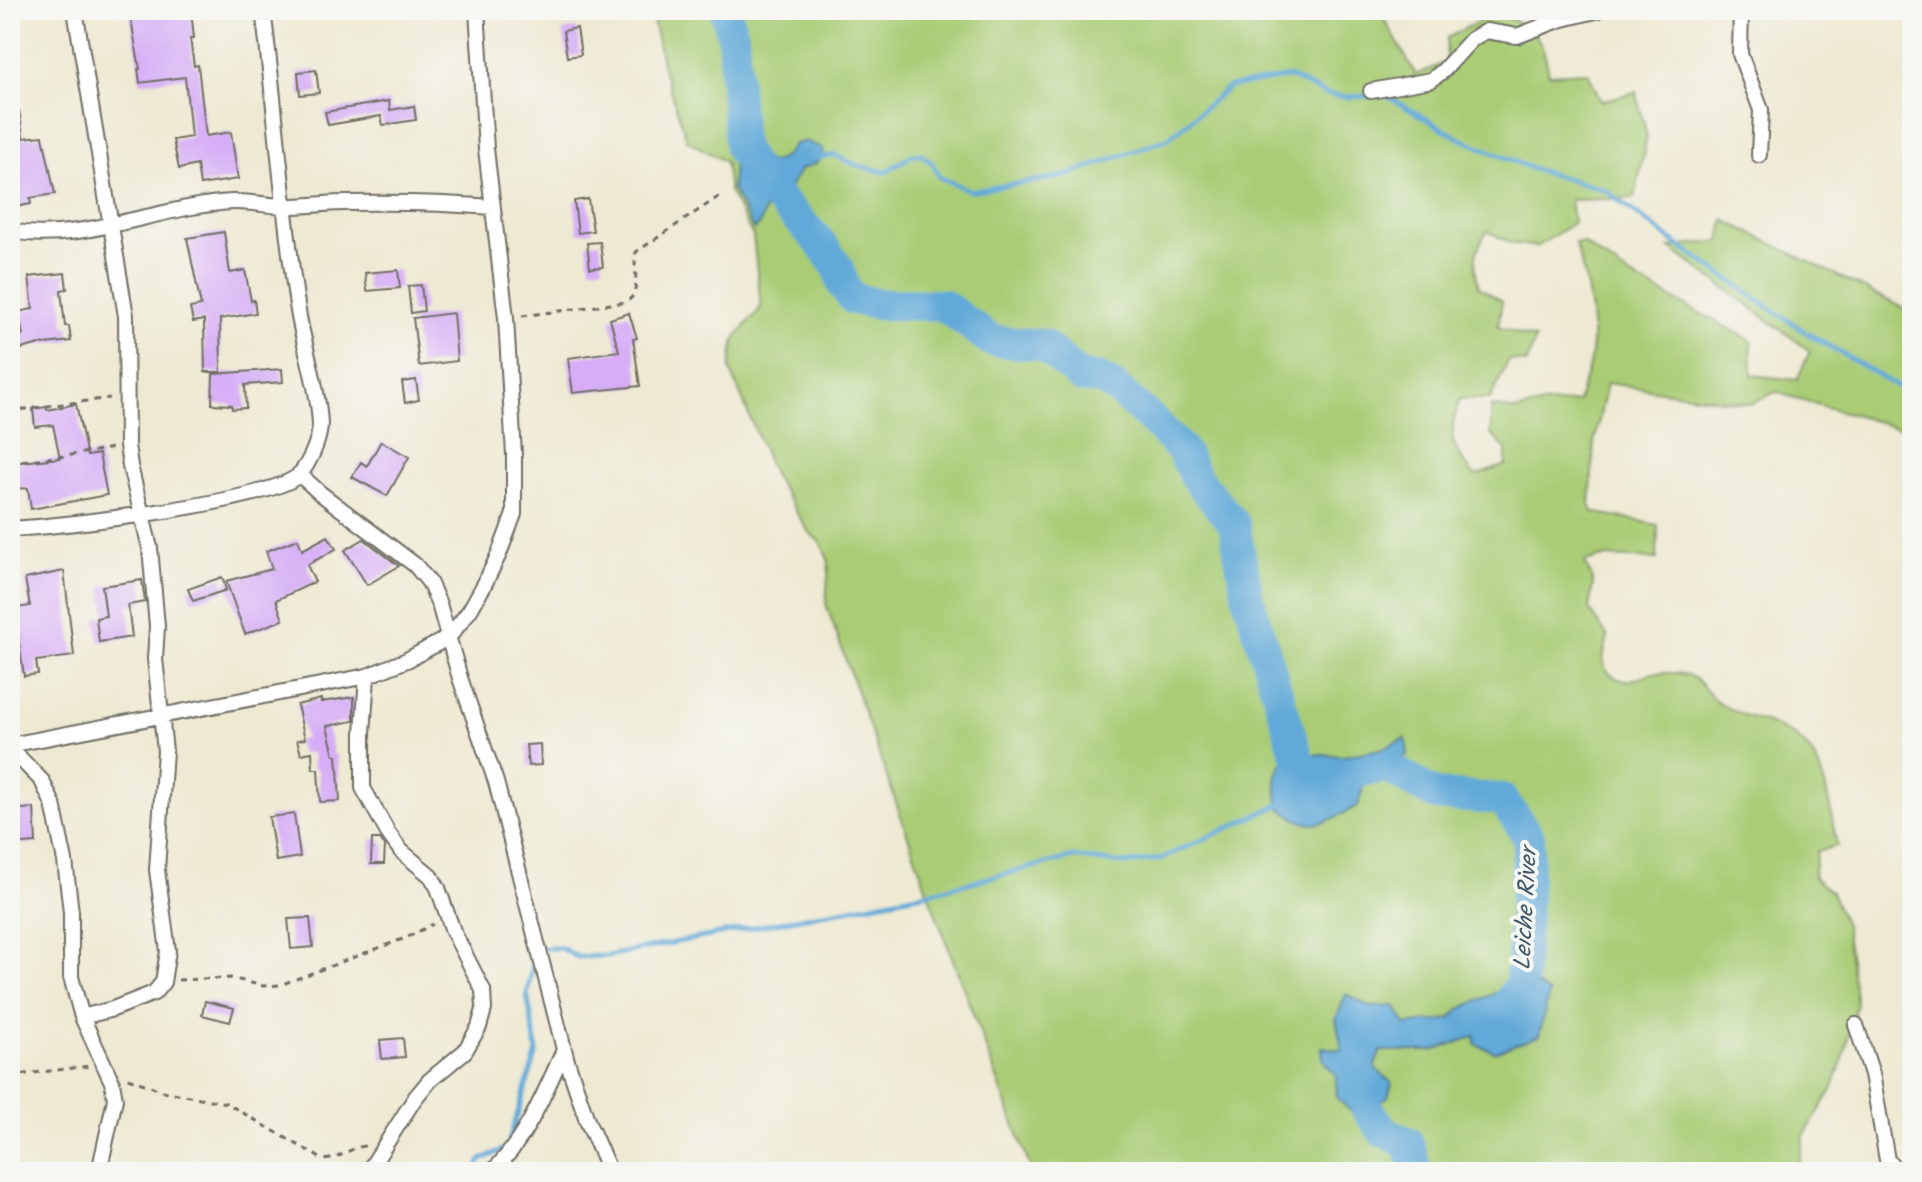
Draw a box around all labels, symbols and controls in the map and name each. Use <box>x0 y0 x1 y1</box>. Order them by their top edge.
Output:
water label: Leiche River <box>1504 842 1549 971</box>

